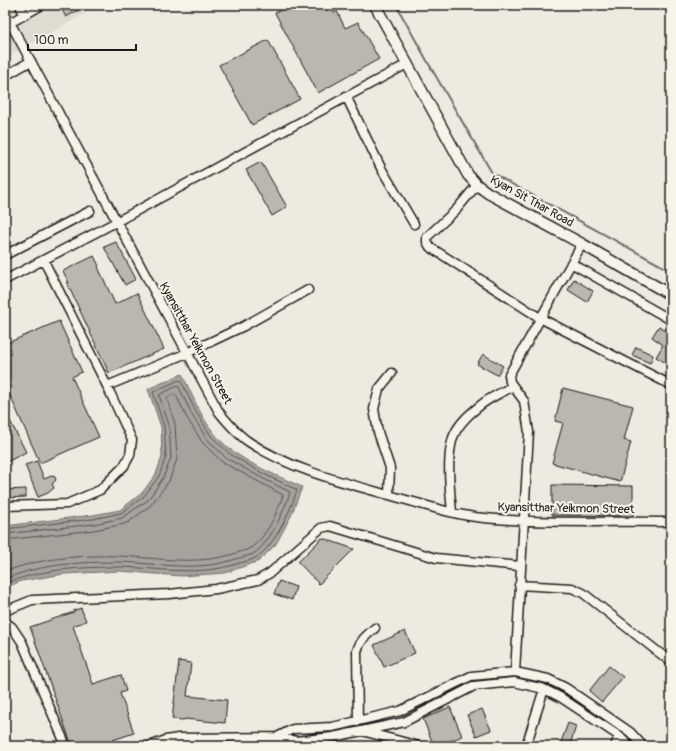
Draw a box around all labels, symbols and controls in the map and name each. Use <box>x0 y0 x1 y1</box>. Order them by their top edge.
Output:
scale bar <box>28 26 136 52</box>
text: 100 m <box>34 33 69 48</box>
street label: Kyan Sit Thar Road <box>487 172 576 231</box>
street label: Kyansitthar Yeikmon Street <box>156 280 235 407</box>
street label: Kyansitthar Yeikmon Street <box>497 500 635 517</box>

